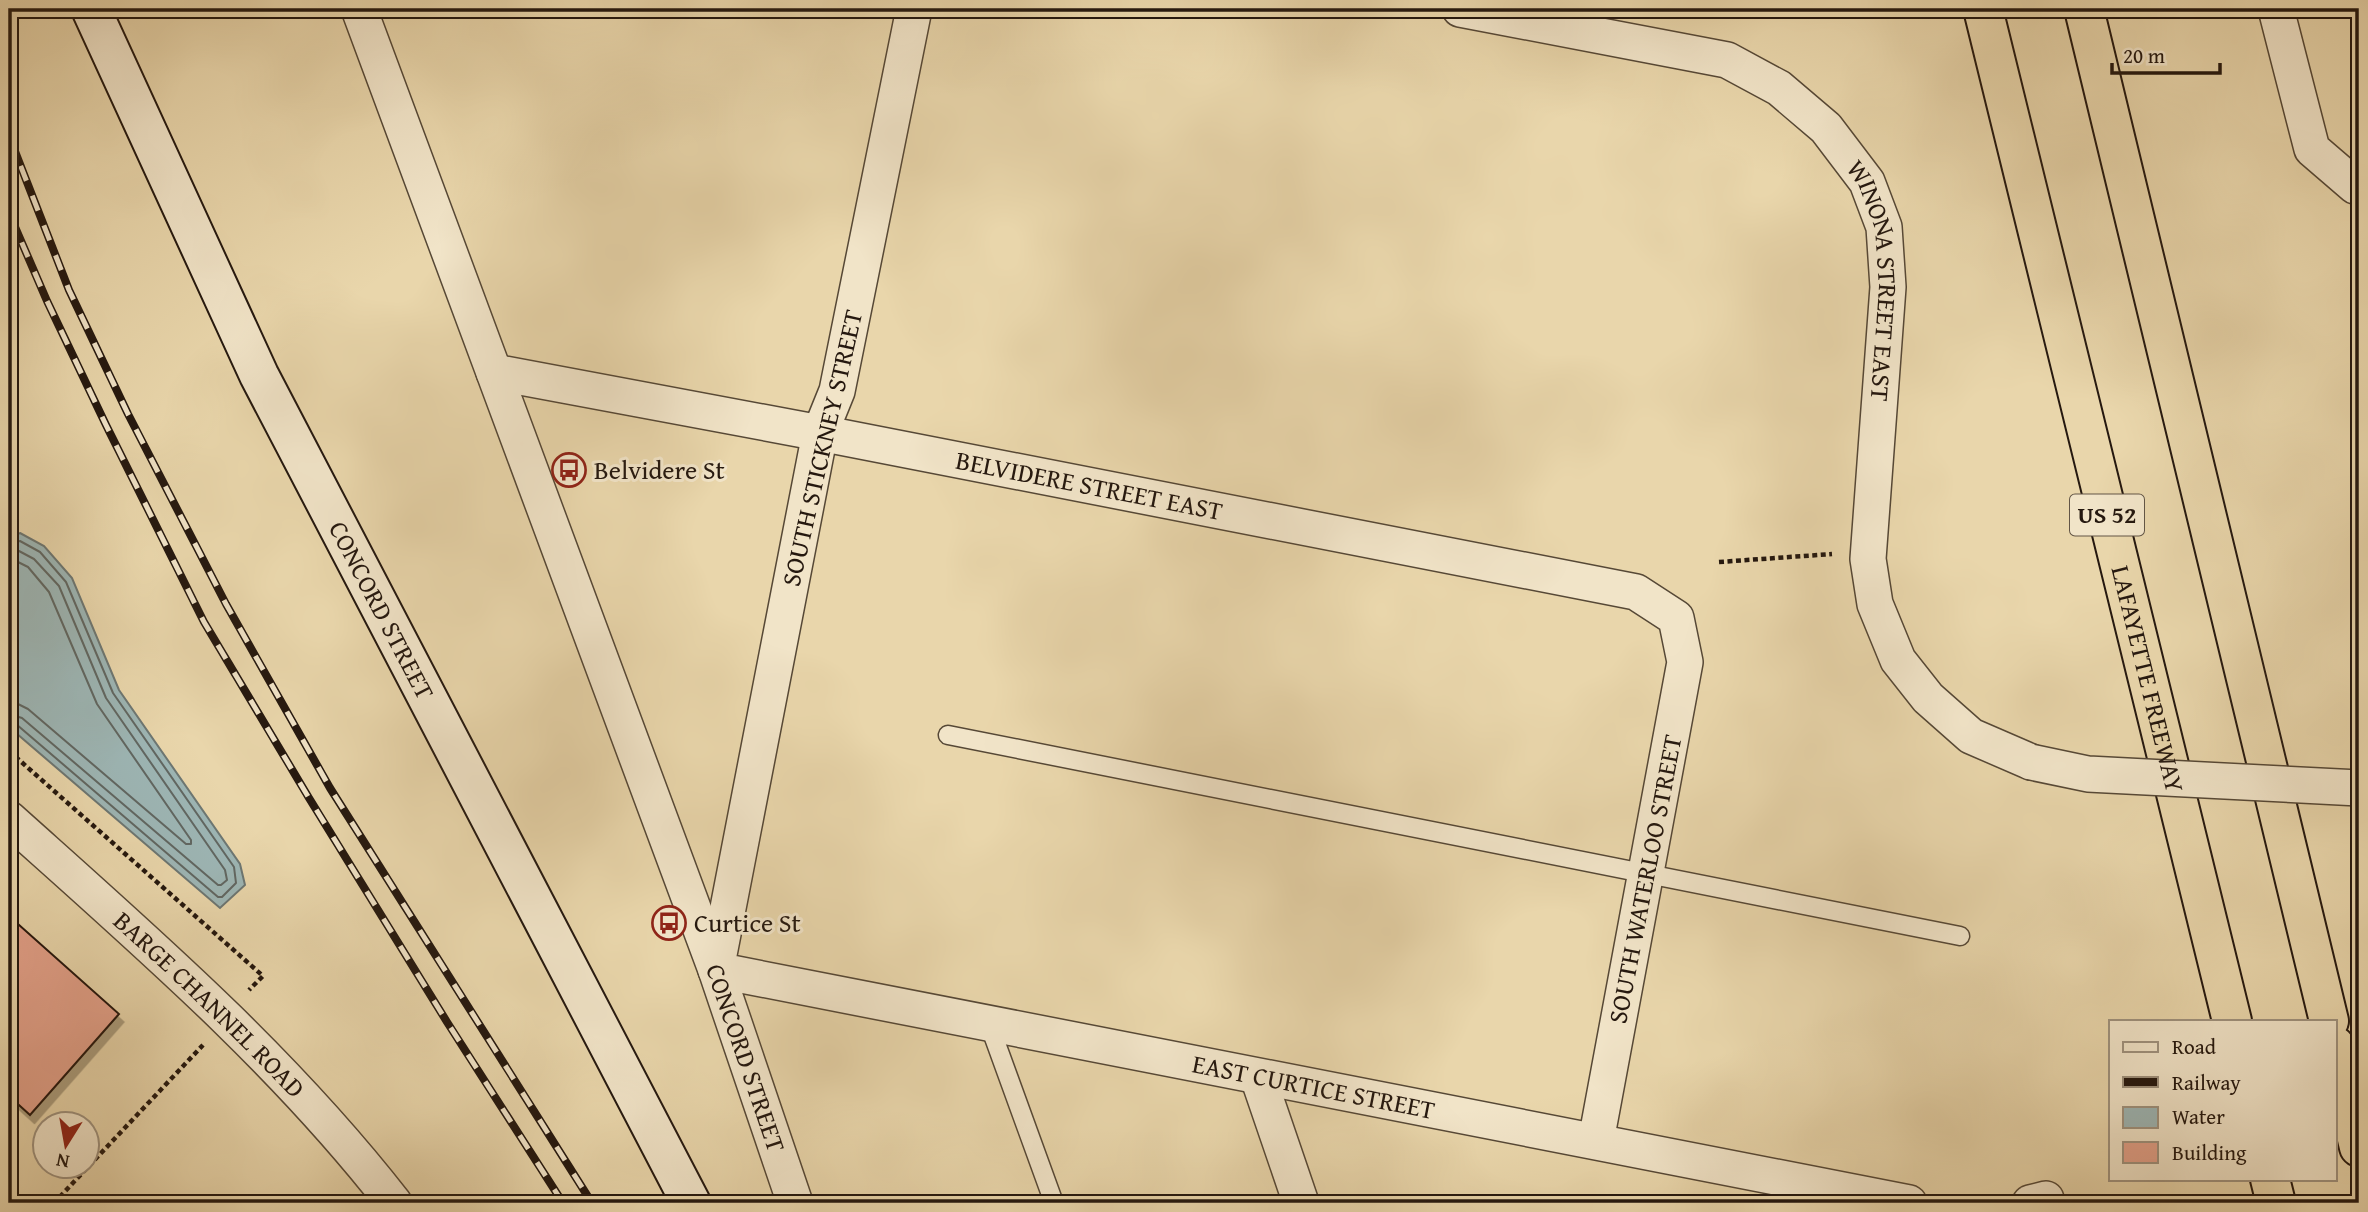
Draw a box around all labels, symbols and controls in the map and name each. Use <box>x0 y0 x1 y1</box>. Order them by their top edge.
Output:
scale bar <box>2112 32 2221 76</box>
text: 20 m <box>2123 40 2165 71</box>
street label: WINONA STREET EAST <box>1838 151 1908 403</box>
street label: SOUTH STICKNEY STREET <box>771 305 872 590</box>
street label: BELVIDERE STREET EAST <box>953 440 1227 530</box>
place label: Belvidere St <box>594 450 725 489</box>
bus stop icon: Belvidere St <box>550 451 588 489</box>
road number: US 52 <box>2070 494 2144 536</box>
street label: CONCORD STREET <box>319 514 445 706</box>
street label: LAFAYETTE FREEWAY <box>2102 561 2195 797</box>
street label: SOUTH WATERLOO STREET <box>1597 731 1692 1027</box>
street label: BARGE CHANNEL ROAD <box>105 902 315 1106</box>
place label: Curtice St <box>694 903 801 942</box>
bus stop icon: Curtice St <box>650 904 688 942</box>
street label: CONCORD STREET <box>696 958 796 1157</box>
legend <box>2109 1020 2336 1180</box>
text: Road <box>2172 1031 2217 1062</box>
street label: EAST CURTICE STREET <box>1189 1043 1439 1129</box>
text: Railway <box>2172 1067 2241 1098</box>
text: Water <box>2172 1101 2225 1132</box>
north arrow <box>32 1110 102 1180</box>
text: Building <box>2172 1137 2247 1168</box>
text: N <box>54 1147 72 1177</box>

